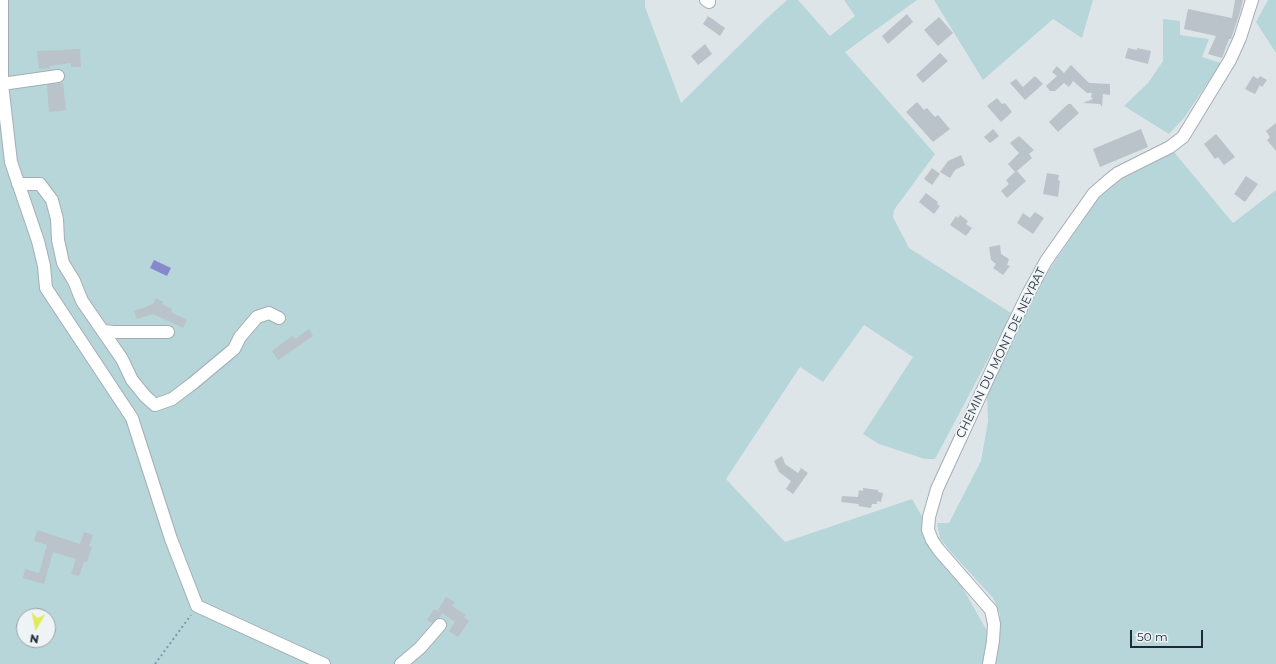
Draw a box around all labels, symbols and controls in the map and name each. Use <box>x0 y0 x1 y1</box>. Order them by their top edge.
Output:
street label: CHEMIN DU MONT DE NEYRAT <box>953 265 1049 441</box>
north arrow <box>16 608 56 648</box>
scale bar <box>1132 622 1205 648</box>
text: 50 m <box>1137 629 1168 644</box>
text: N <box>29 631 40 646</box>

